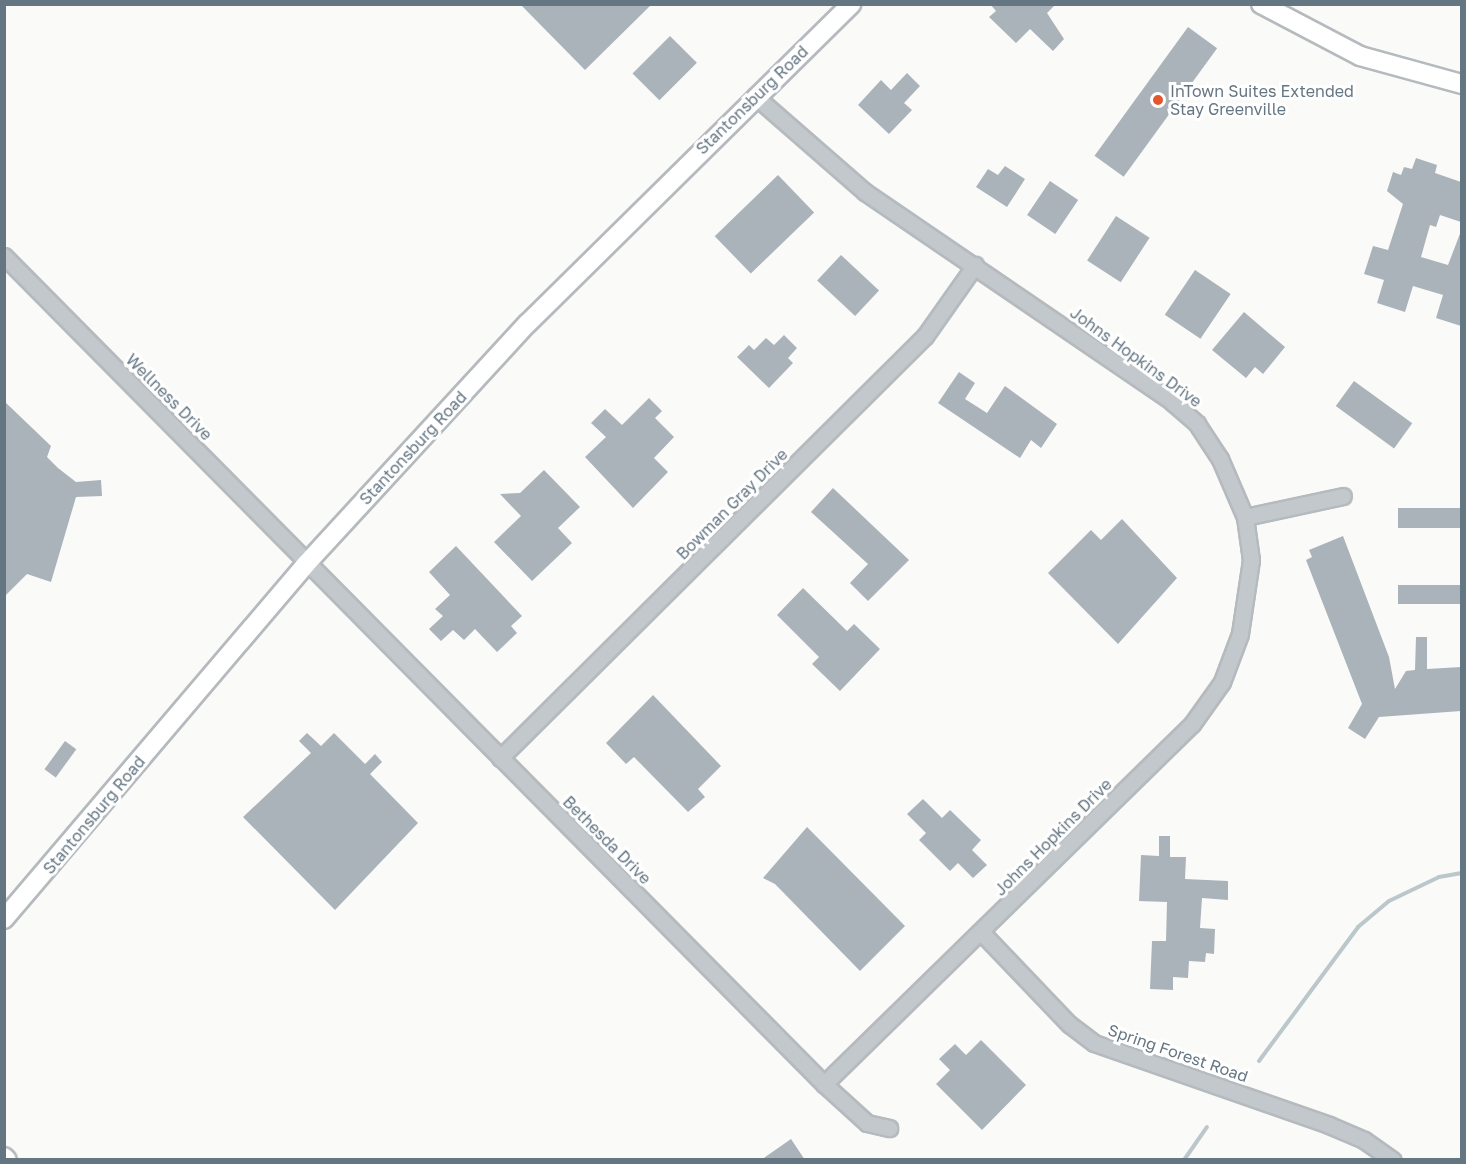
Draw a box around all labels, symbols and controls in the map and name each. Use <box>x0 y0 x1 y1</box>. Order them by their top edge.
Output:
street label: Stantonsburg Road <box>692 42 812 158</box>
place label: InTown Suites Extended Stay Greenville <box>1170 81 1354 119</box>
marker: InTown Suites Extended Stay Greenville <box>1151 93 1165 107</box>
street label: Johns Hopkins Drive <box>1067 303 1205 411</box>
street label: Wellness Drive <box>122 350 216 444</box>
street label: Stantonsburg Road <box>356 387 470 509</box>
street label: Bowman Gray Drive <box>673 445 791 563</box>
street label: Stantonsburg Road <box>39 752 149 878</box>
street label: Johns Hopkins Drive <box>991 775 1115 899</box>
street label: Bethesda Drive <box>559 792 655 888</box>
street label: Spring Forest Road <box>1106 1020 1250 1086</box>

